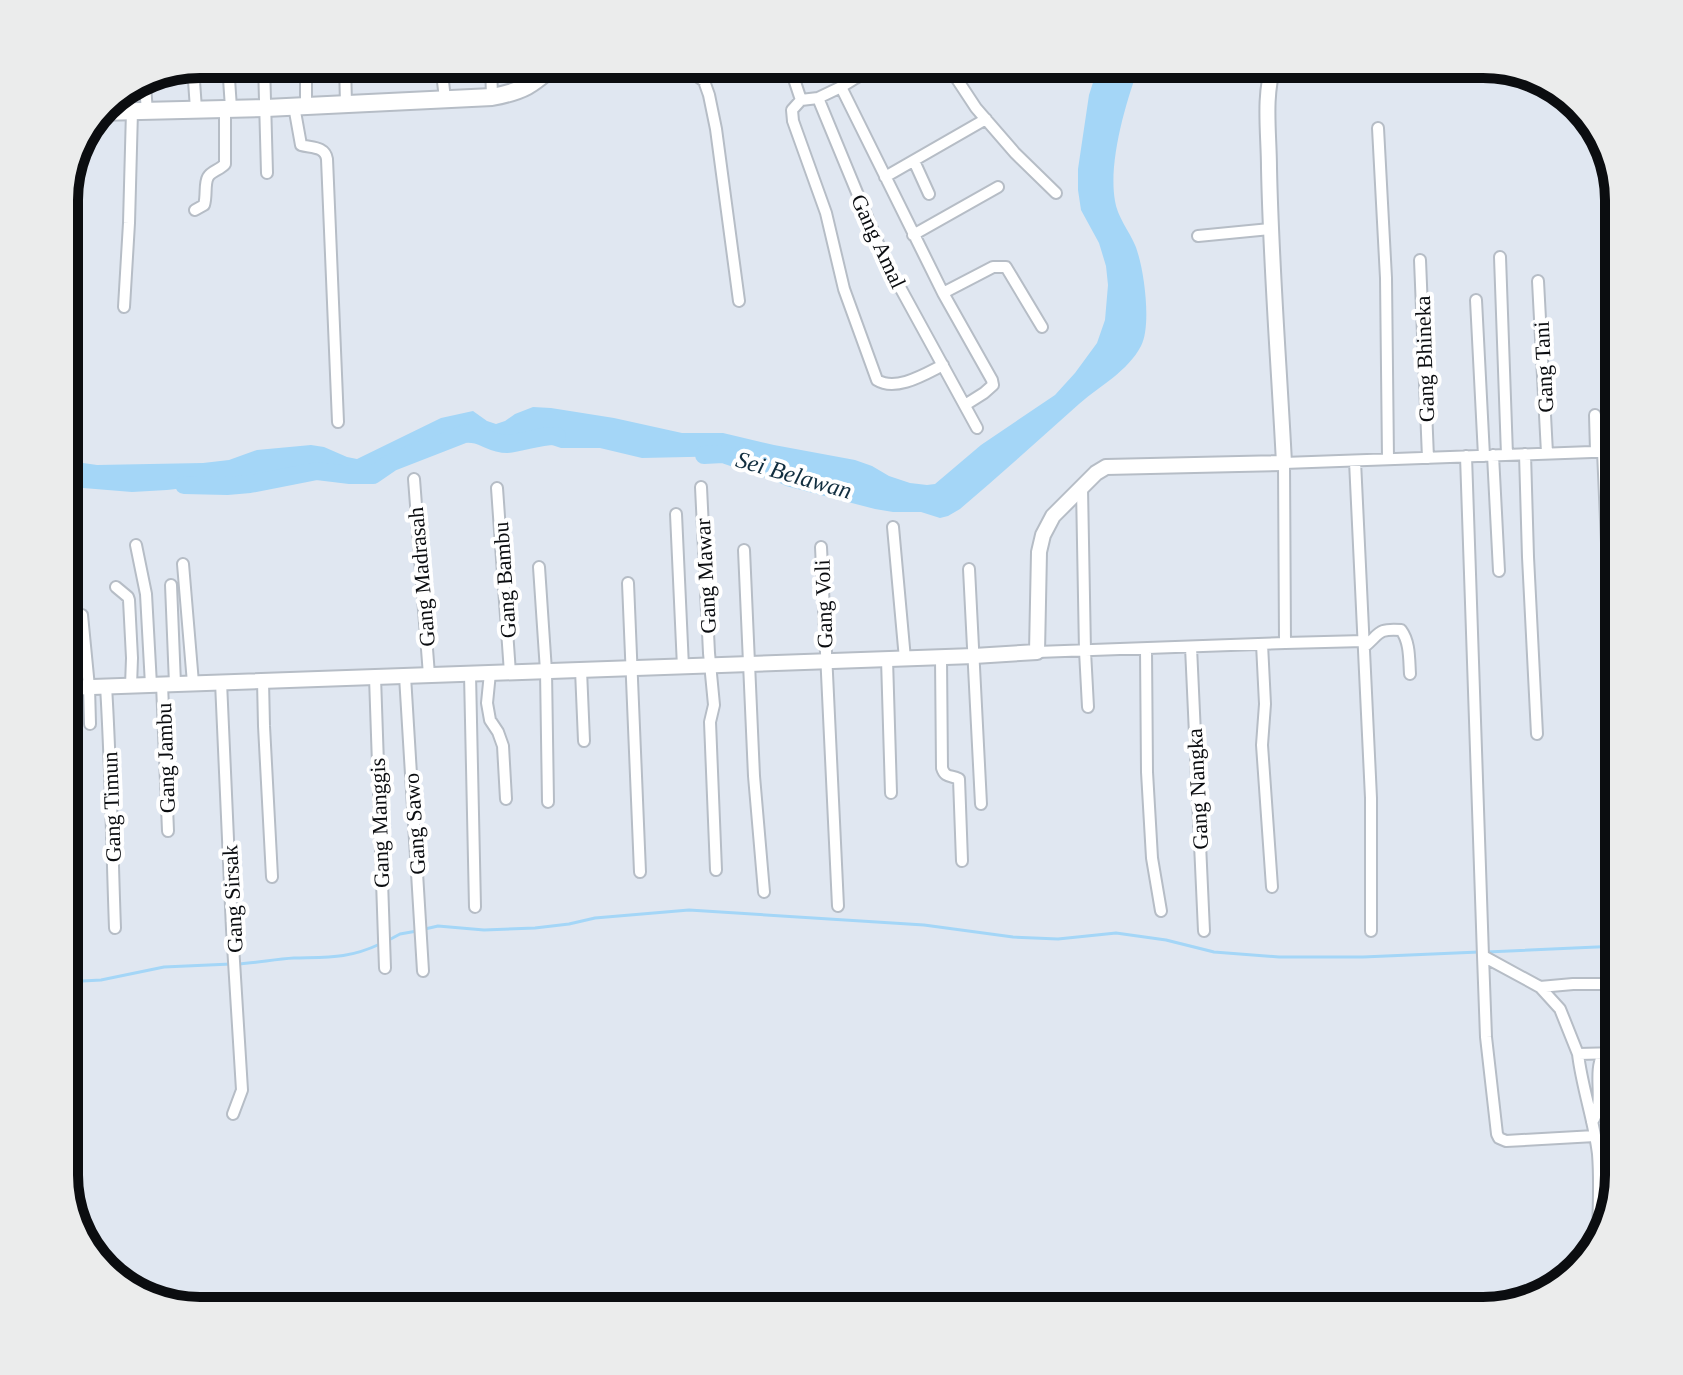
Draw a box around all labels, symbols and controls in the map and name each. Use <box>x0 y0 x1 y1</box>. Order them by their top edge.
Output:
street label: Gang Amal <box>846 190 911 292</box>
street label: Gang Bhineka <box>1410 295 1439 423</box>
street label: Gang Tani <box>1529 321 1558 413</box>
water label: Sei Belawan <box>733 446 855 504</box>
street label: Gang Madrasah <box>403 506 440 648</box>
street label: Gang Mawar <box>690 517 721 634</box>
street label: Gang Bambu <box>488 521 521 639</box>
street label: Gang Voli <box>809 559 838 649</box>
street label: Gang Jambu <box>151 702 180 814</box>
street label: Gang Nangka <box>1182 727 1213 850</box>
street label: Gang Timun <box>97 751 126 863</box>
street label: Gang Manggis <box>365 758 394 888</box>
street label: Gang Sawo <box>398 772 431 876</box>
street label: Gang Sirsak <box>217 844 248 954</box>

